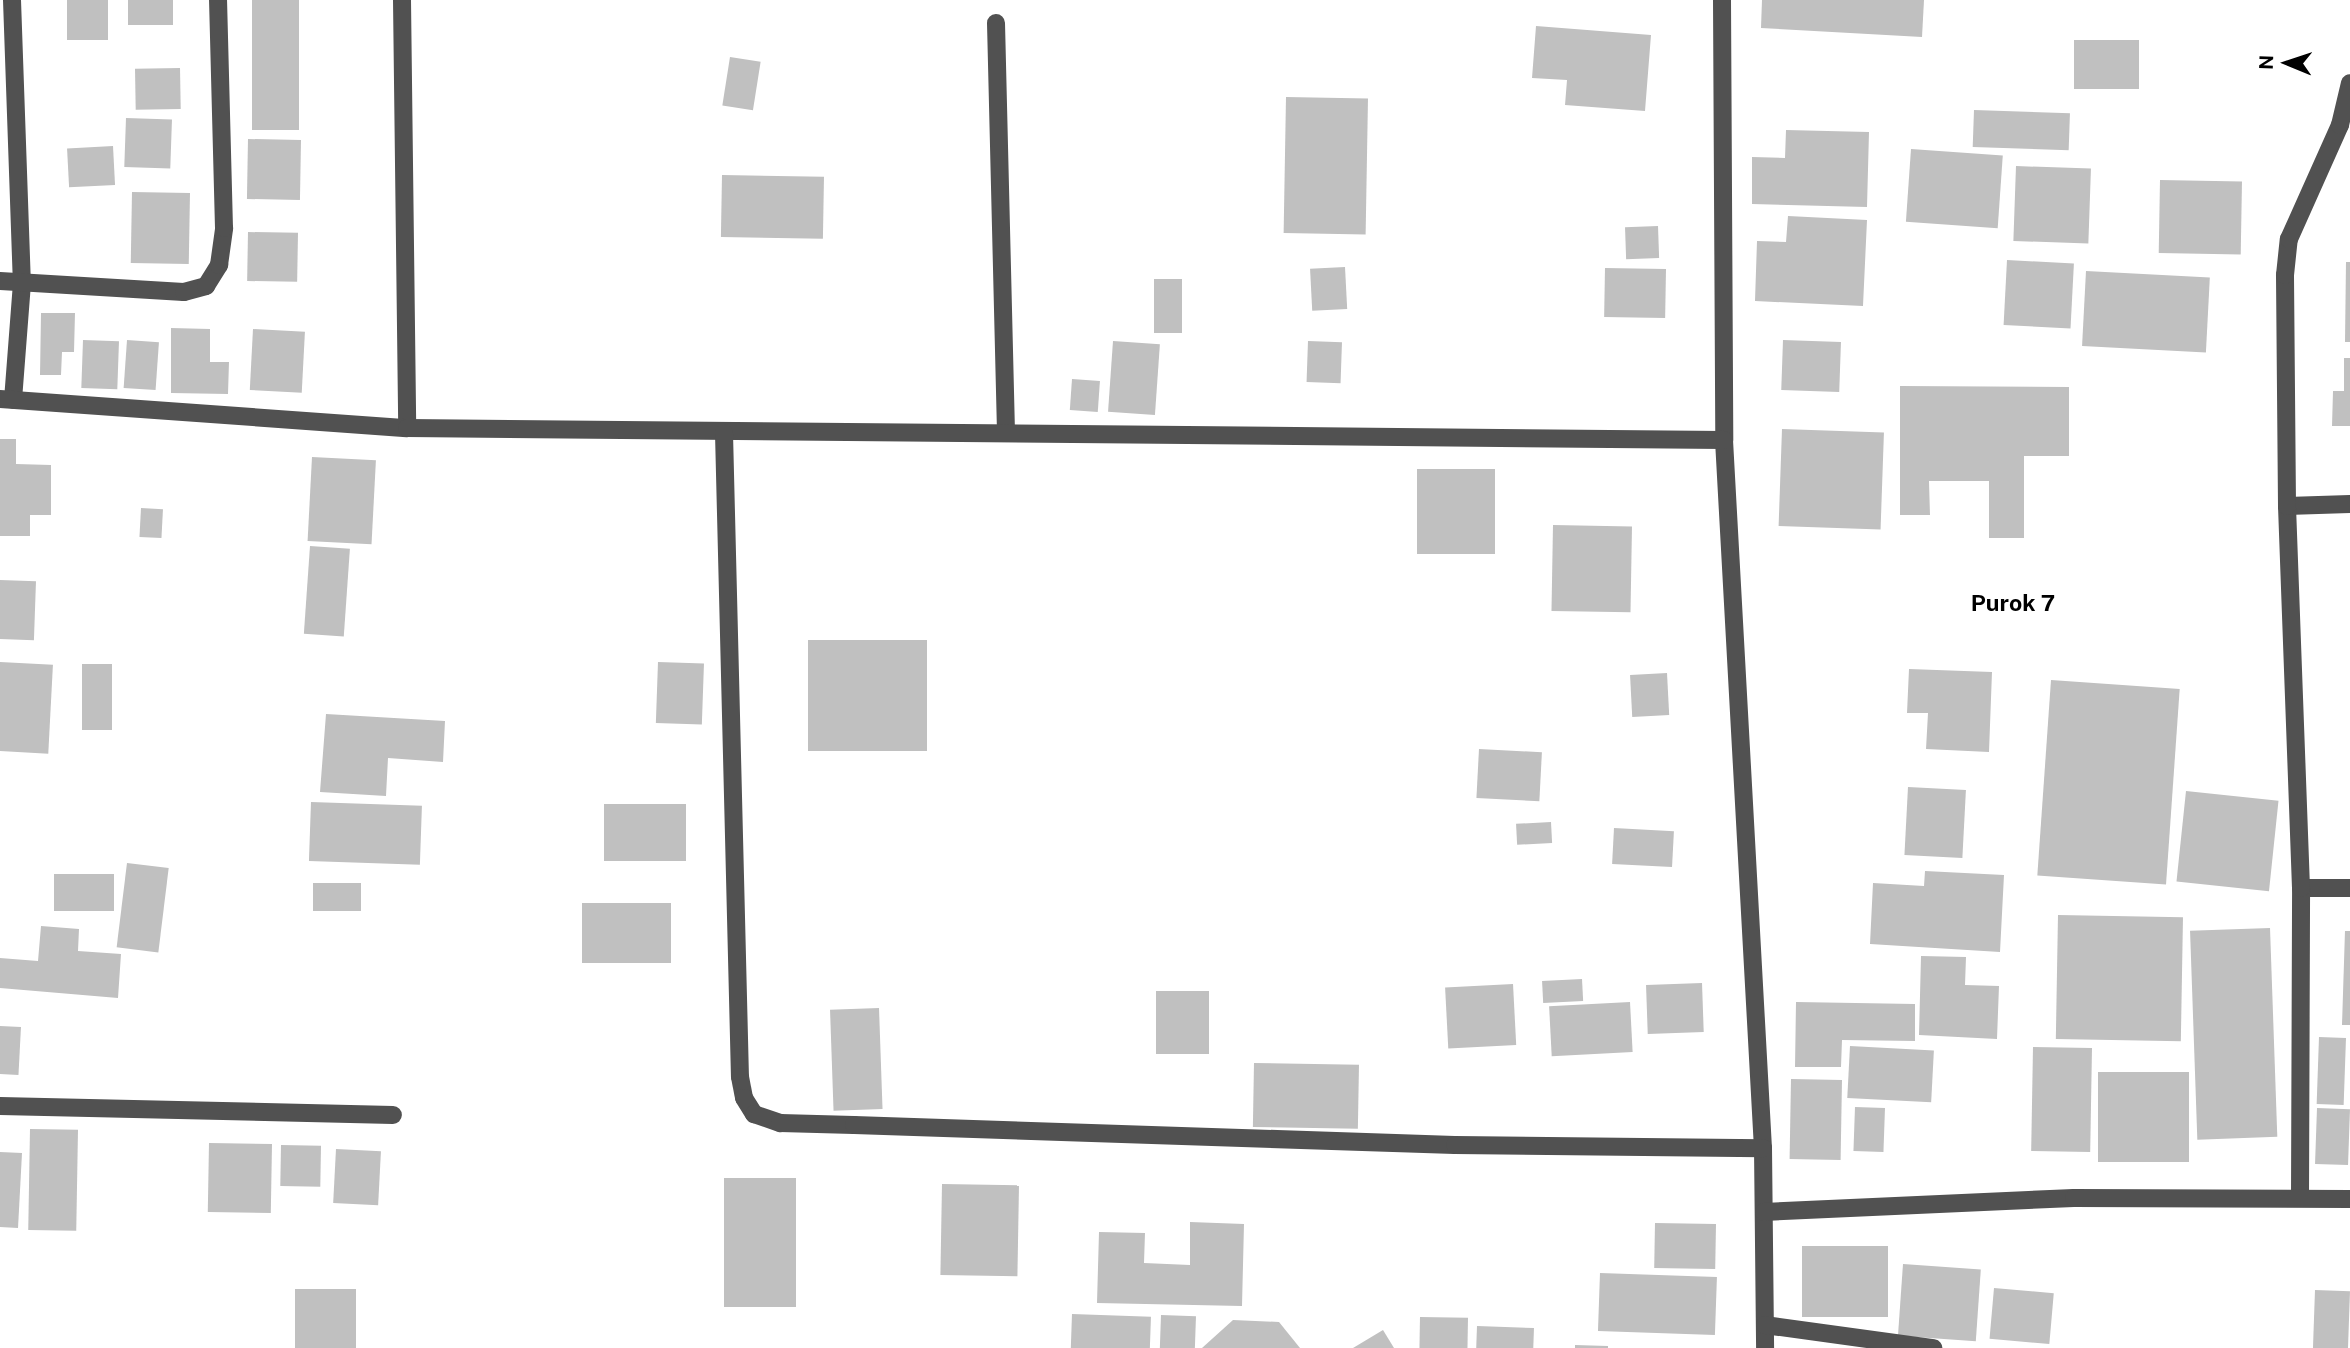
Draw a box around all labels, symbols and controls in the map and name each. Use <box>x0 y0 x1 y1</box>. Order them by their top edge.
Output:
north arrow <box>2252 28 2322 98</box>
text: N <box>2255 54 2277 70</box>
district label: Purok 7 <box>1971 589 2055 617</box>

